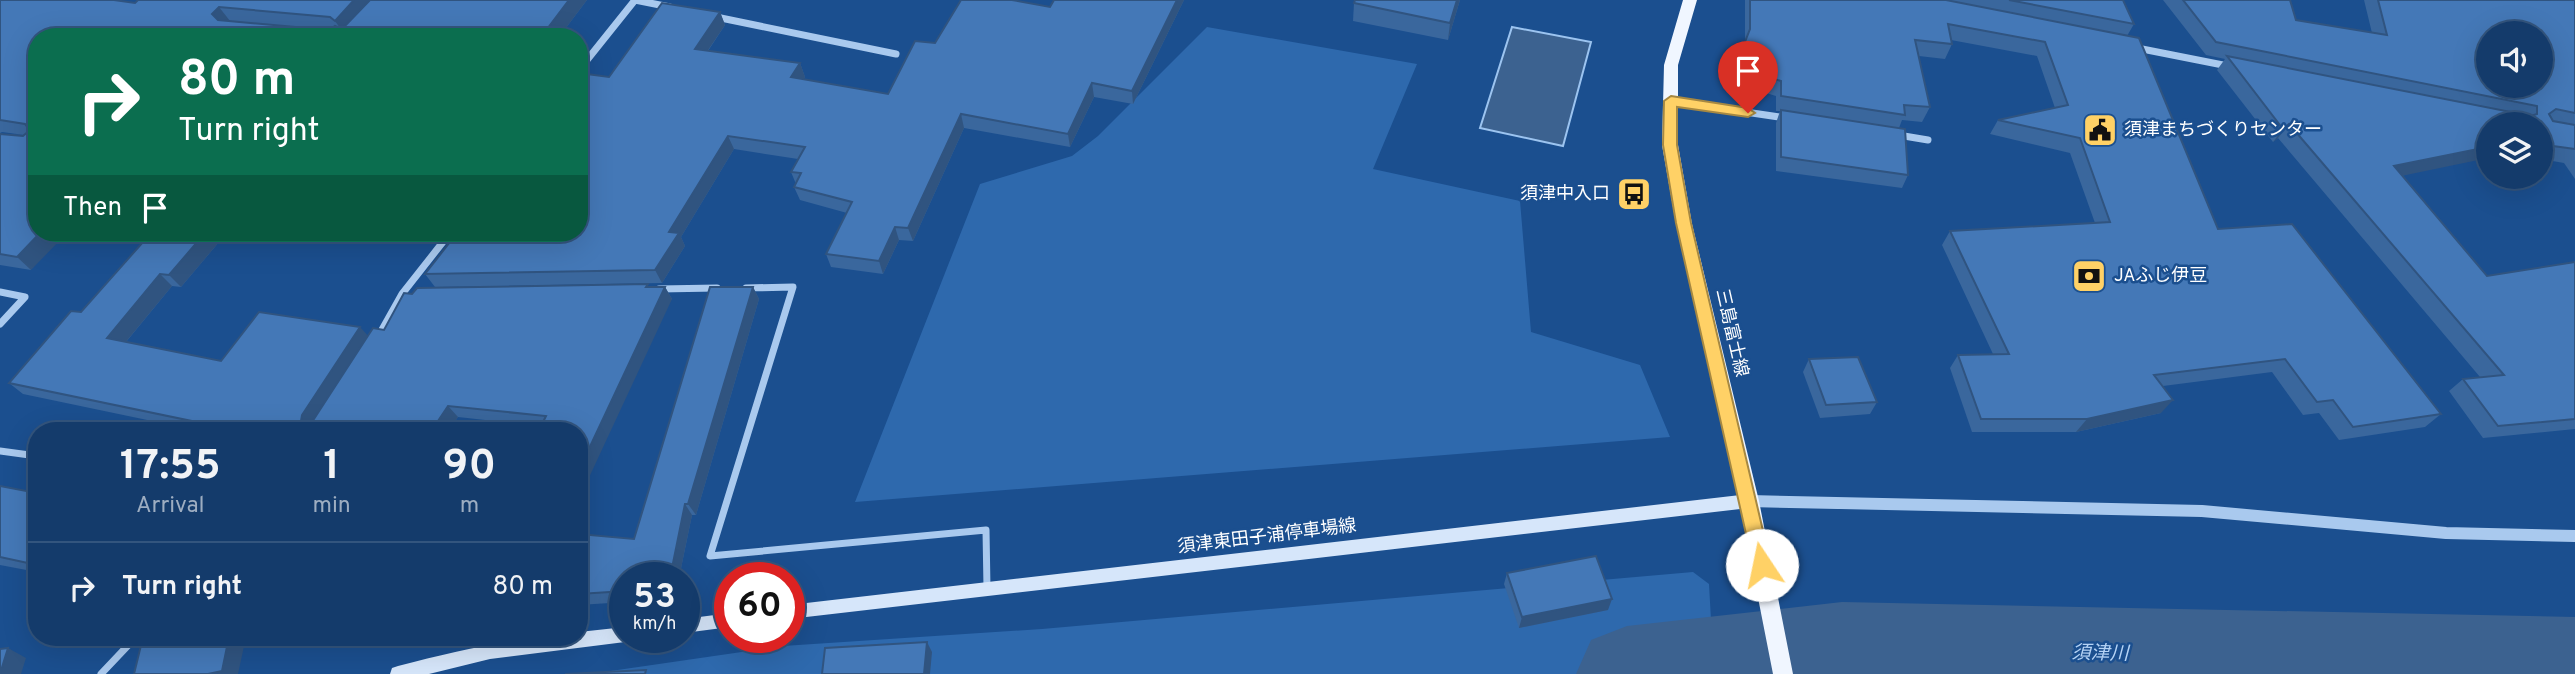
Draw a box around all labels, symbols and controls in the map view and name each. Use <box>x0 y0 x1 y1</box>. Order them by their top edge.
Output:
map controls <box>2476 21 2553 189</box>
button: sound <box>2476 21 2553 98</box>
pin <box>1718 41 1778 113</box>
text: 80 m <box>178 51 295 113</box>
icon: arrive <box>1729 52 1767 90</box>
icon: right <box>63 56 154 147</box>
public building icon: 須津まちづくりセンター <box>2081 111 2119 149</box>
text: Turn right <box>178 112 320 152</box>
button: layers <box>2476 112 2553 189</box>
place label: 須津まちづくりセンター <box>2124 119 2322 142</box>
bus stop icon: 須津中入口 <box>1615 175 1653 213</box>
place label: 須津中入口 <box>1520 183 1610 206</box>
icon: arrive <box>136 189 174 227</box>
text: Then <box>63 192 122 225</box>
bank icon: JAふじ伊豆 <box>2070 257 2108 295</box>
place label: JAふじ伊豆 <box>2114 265 2207 288</box>
street label: 三島富士線 <box>1710 287 1752 379</box>
text: 17:55 <box>120 441 221 494</box>
text: 1 <box>323 441 340 494</box>
text: 90 <box>443 441 496 494</box>
text: Arrival <box>136 492 205 521</box>
text: min <box>312 492 351 521</box>
text: m <box>460 492 479 521</box>
street label: 須津東田子浦停車場線 <box>1176 515 1358 559</box>
position arrow <box>1725 528 1799 602</box>
speed limit sign: 60 <box>714 562 805 653</box>
icon: right <box>63 569 101 607</box>
text: Turn right <box>122 571 242 604</box>
text: 80 m <box>493 571 553 604</box>
text: 53 <box>633 576 676 620</box>
text: km/h <box>633 613 676 636</box>
water label: 須津川 <box>2071 642 2131 667</box>

